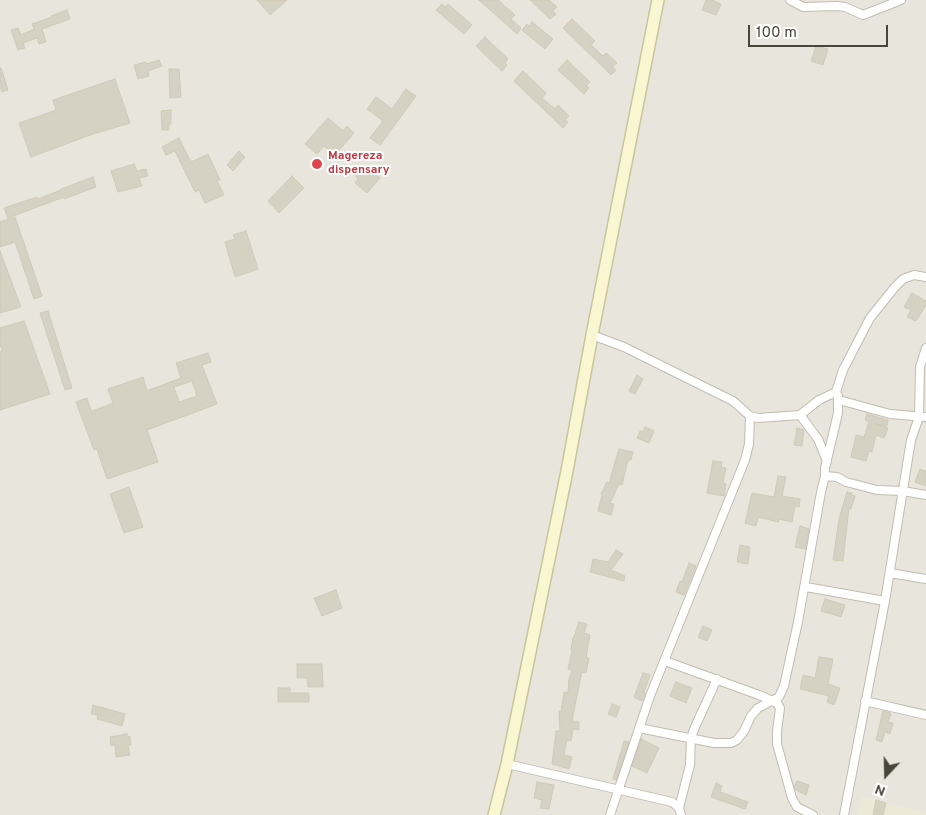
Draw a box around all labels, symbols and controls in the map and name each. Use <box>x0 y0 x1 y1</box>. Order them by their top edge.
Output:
scale bar <box>751 15 891 47</box>
text: 100 m <box>756 24 797 43</box>
place label: Magereza dispensary <box>328 150 390 178</box>
marker: Magereza dispensary <box>310 157 324 171</box>
north arrow <box>861 750 911 800</box>
text: N <box>873 780 888 799</box>

